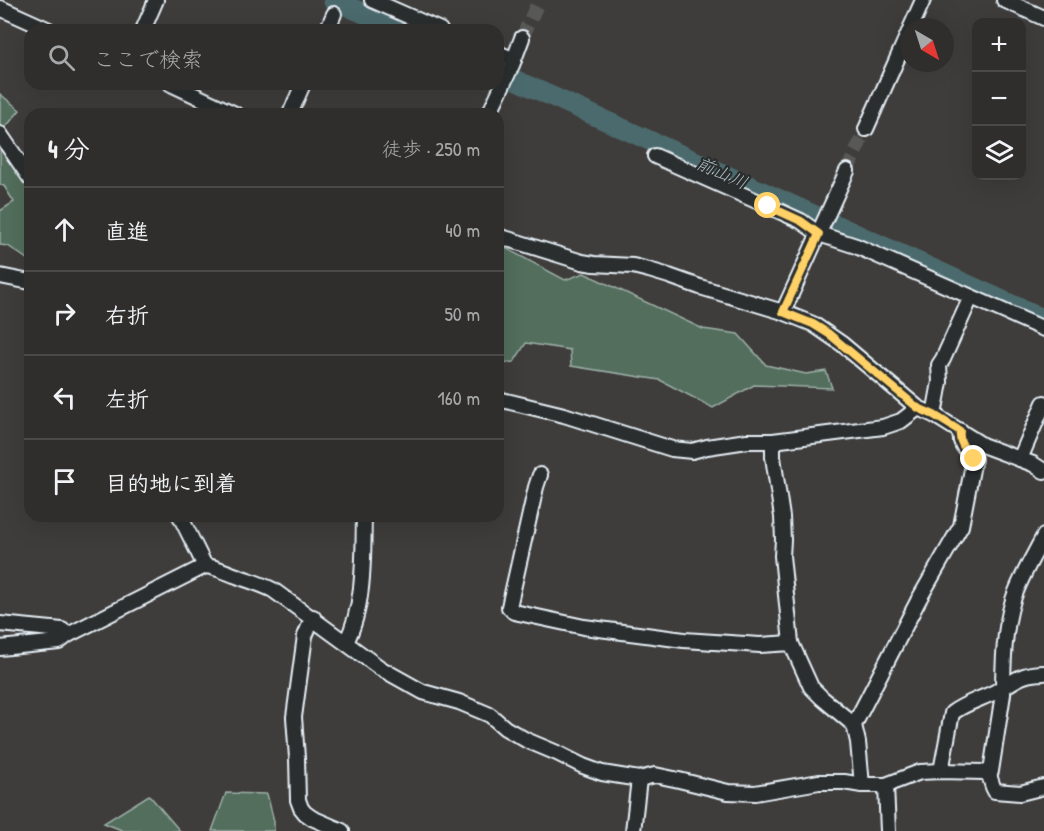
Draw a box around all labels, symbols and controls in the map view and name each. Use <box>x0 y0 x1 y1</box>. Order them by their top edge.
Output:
north arrow <box>900 18 954 72</box>
map controls <box>972 18 1026 180</box>
button: + <box>972 18 1026 72</box>
search box <box>24 24 504 90</box>
icon: search <box>45 41 78 74</box>
text: ここで検索 <box>93 44 203 74</box>
button: − <box>972 72 1026 126</box>
button: layers <box>972 126 1026 180</box>
text: 4 分 <box>48 131 90 166</box>
text: 徒歩 · 250 m <box>382 135 480 162</box>
water label: 前山川 <box>692 150 752 195</box>
route start <box>754 192 780 218</box>
icon: ahead <box>48 213 81 246</box>
text: 直進 <box>105 216 149 246</box>
text: 40 m <box>445 216 480 243</box>
icon: right <box>48 297 81 330</box>
text: 右折 <box>105 300 149 330</box>
text: 50 m <box>444 300 480 327</box>
icon: left <box>48 381 81 414</box>
text: 左折 <box>105 384 149 414</box>
text: 160 m <box>438 384 480 411</box>
route end <box>960 445 986 471</box>
icon: arrive <box>48 465 81 498</box>
text: 目的地に到着 <box>105 468 237 498</box>

